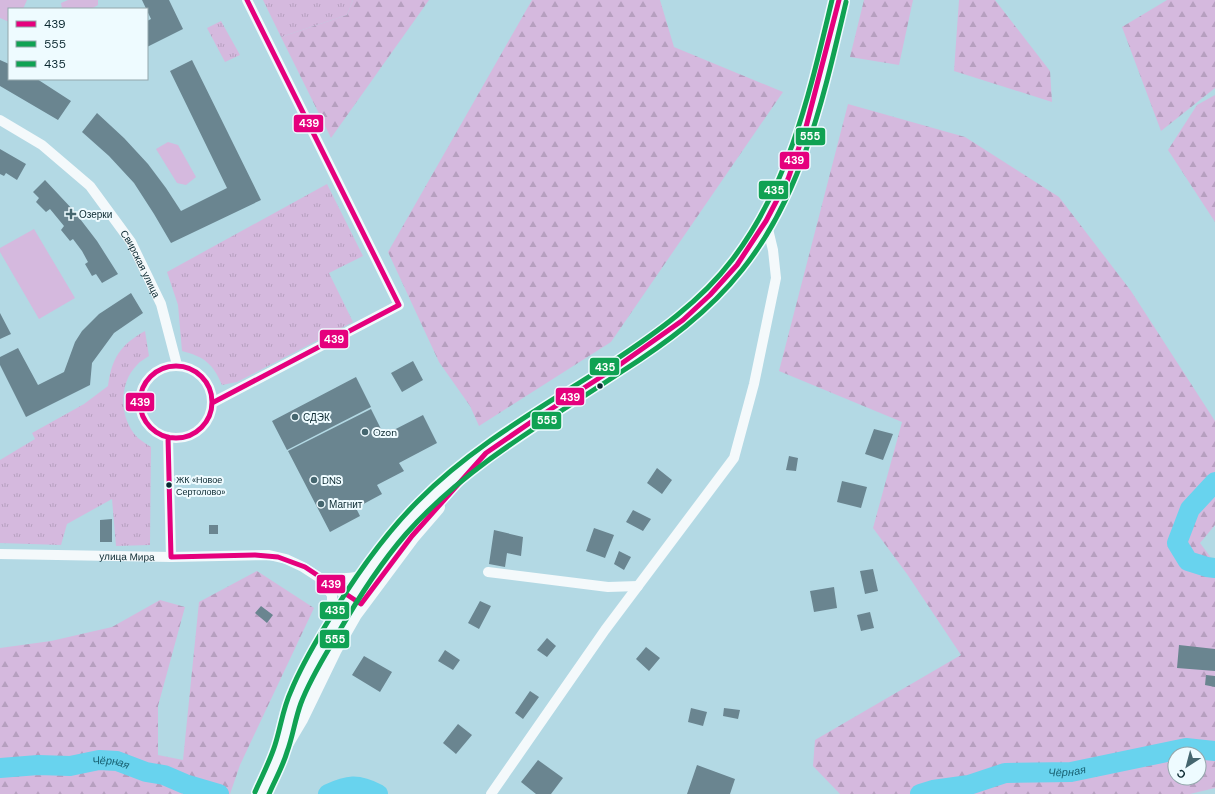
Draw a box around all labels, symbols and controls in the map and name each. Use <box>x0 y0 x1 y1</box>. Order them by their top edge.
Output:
legend <box>8 8 148 80</box>
text: 439 <box>44 16 66 32</box>
text: 555 <box>44 36 66 52</box>
text: 435 <box>44 56 66 72</box>
line badge: 439 <box>293 114 324 133</box>
text: 439 <box>299 116 319 130</box>
line badge: 555 <box>795 127 826 146</box>
text: 555 <box>800 129 820 143</box>
line badge: 439 <box>779 151 810 170</box>
text: 439 <box>784 153 804 167</box>
line badge: 435 <box>758 180 789 200</box>
text: 435 <box>764 183 784 197</box>
place label: Озерки <box>79 208 112 221</box>
marker: Озерки <box>66 209 76 219</box>
street label: Свирская улица <box>118 227 164 300</box>
line badge: 439 <box>319 329 349 349</box>
text: 439 <box>324 332 344 346</box>
line badge: 435 <box>589 357 620 376</box>
text: 435 <box>595 360 615 374</box>
unlabelled marker <box>595 381 605 391</box>
line badge: 439 <box>555 387 585 406</box>
text: 439 <box>560 390 580 404</box>
line badge: 439 <box>125 392 155 412</box>
text: 439 <box>130 395 150 409</box>
place label: СДЭК <box>303 411 330 424</box>
line badge: 555 <box>531 411 562 430</box>
marker: СДЭК <box>290 412 300 422</box>
text: 555 <box>537 413 557 427</box>
place label: Ozon <box>373 426 397 439</box>
marker: Ozon <box>360 427 370 437</box>
place label: ЖК «Новое Сертолово» <box>176 474 225 498</box>
place label: DNS <box>322 474 342 487</box>
marker: DNS <box>309 475 319 485</box>
marker: ЖК «Новое Сертолово» <box>164 480 174 490</box>
place label: Магнит <box>329 498 363 511</box>
marker: Магнит <box>316 499 326 509</box>
street label: улица Мира <box>99 549 155 563</box>
line badge: 439 <box>316 574 346 594</box>
text: 439 <box>321 577 341 591</box>
line badge: 435 <box>319 601 350 620</box>
text: 435 <box>325 603 345 617</box>
line badge: 555 <box>319 629 350 649</box>
text: 555 <box>325 632 345 646</box>
north arrow <box>1167 746 1207 786</box>
water label: Чёрная <box>91 753 132 772</box>
water label: Чёрная <box>1048 762 1087 779</box>
text: С <box>1174 766 1188 782</box>

